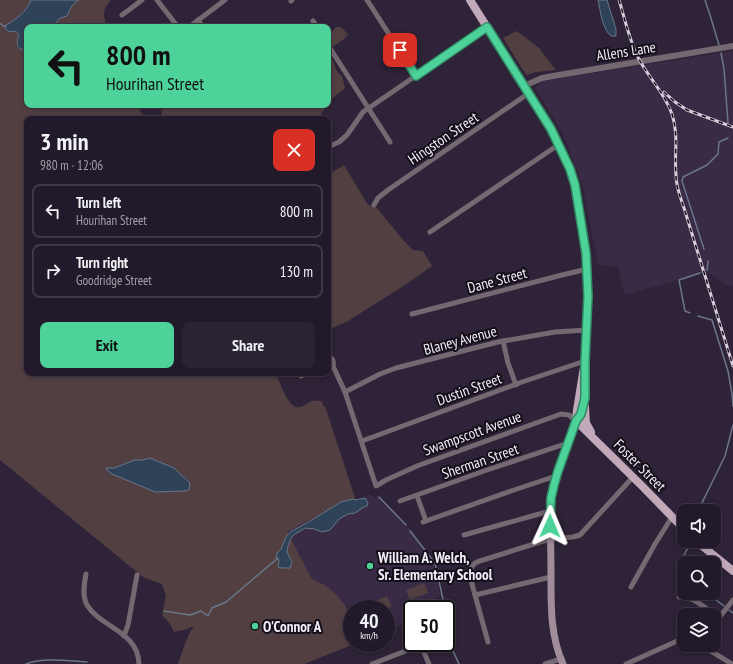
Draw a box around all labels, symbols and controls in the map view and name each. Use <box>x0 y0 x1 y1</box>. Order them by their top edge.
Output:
pin <box>383 33 417 67</box>
text: 800 m <box>106 36 170 73</box>
street label: Allens Lane <box>595 37 657 65</box>
icon: arrive <box>389 39 411 61</box>
icon: left <box>40 40 92 92</box>
text: Hourihan Street <box>106 72 204 95</box>
street label: Hingston Street <box>404 108 482 168</box>
text: 3 min <box>40 126 88 157</box>
button: close <box>273 129 315 171</box>
text: 980 m · 12:06 <box>40 157 103 174</box>
text: Turn left <box>76 193 121 212</box>
icon: left <box>42 200 64 222</box>
text: 800 m <box>280 202 313 221</box>
text: Hourihan Street <box>76 212 147 229</box>
text: Turn right <box>76 253 128 272</box>
icon: right <box>42 260 64 282</box>
text: 130 m <box>280 262 313 281</box>
street label: Dane Street <box>465 263 529 297</box>
text: Goodridge Street <box>76 272 152 289</box>
street label: Blaney Avenue <box>421 321 499 359</box>
button: Exit <box>40 322 174 368</box>
button: Share <box>182 322 315 368</box>
street label: Dustin Street <box>434 369 504 409</box>
street label: Swampscott Avenue <box>420 406 524 460</box>
street label: Foster Street <box>610 435 670 495</box>
street label: Sherman Street <box>439 439 521 483</box>
map controls <box>677 504 721 652</box>
button: sound <box>677 504 721 548</box>
position arrow <box>529 505 571 547</box>
place label: William A. Welch, Sr. Elementary School <box>377 548 493 584</box>
button: search <box>677 556 721 600</box>
marker: William A. Welch, Sr. Elementary School <box>365 561 375 571</box>
speed limit sign: 50 <box>403 600 455 652</box>
text: 40 <box>359 608 379 634</box>
button: layers <box>677 608 721 652</box>
place label: O'Connor A <box>263 617 322 636</box>
marker: O'Connor A <box>250 621 260 631</box>
text: km/h <box>360 629 378 642</box>

